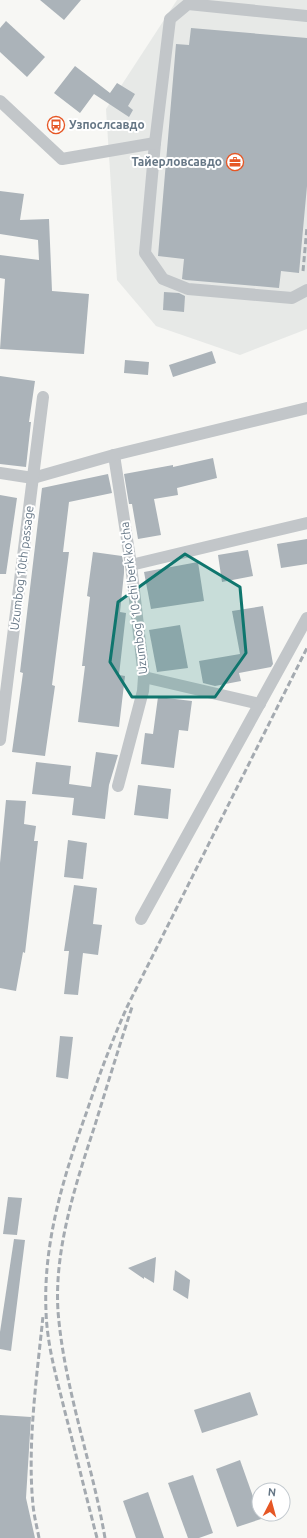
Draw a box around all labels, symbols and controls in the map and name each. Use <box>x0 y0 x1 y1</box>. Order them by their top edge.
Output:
bus stop icon: Узпослсавдо <box>46 115 66 135</box>
place label: Узпослсавдо <box>69 118 145 131</box>
office icon: Тайерловсавдо <box>225 152 245 172</box>
place label: Тайерловсавдо <box>131 155 222 168</box>
street label: Uzumbog 10th passage <box>7 505 36 631</box>
street label: Uzumbog' 10-chi berk ko'cha <box>118 521 149 675</box>
north arrow <box>251 1482 291 1522</box>
text: N <box>267 1486 277 1498</box>

